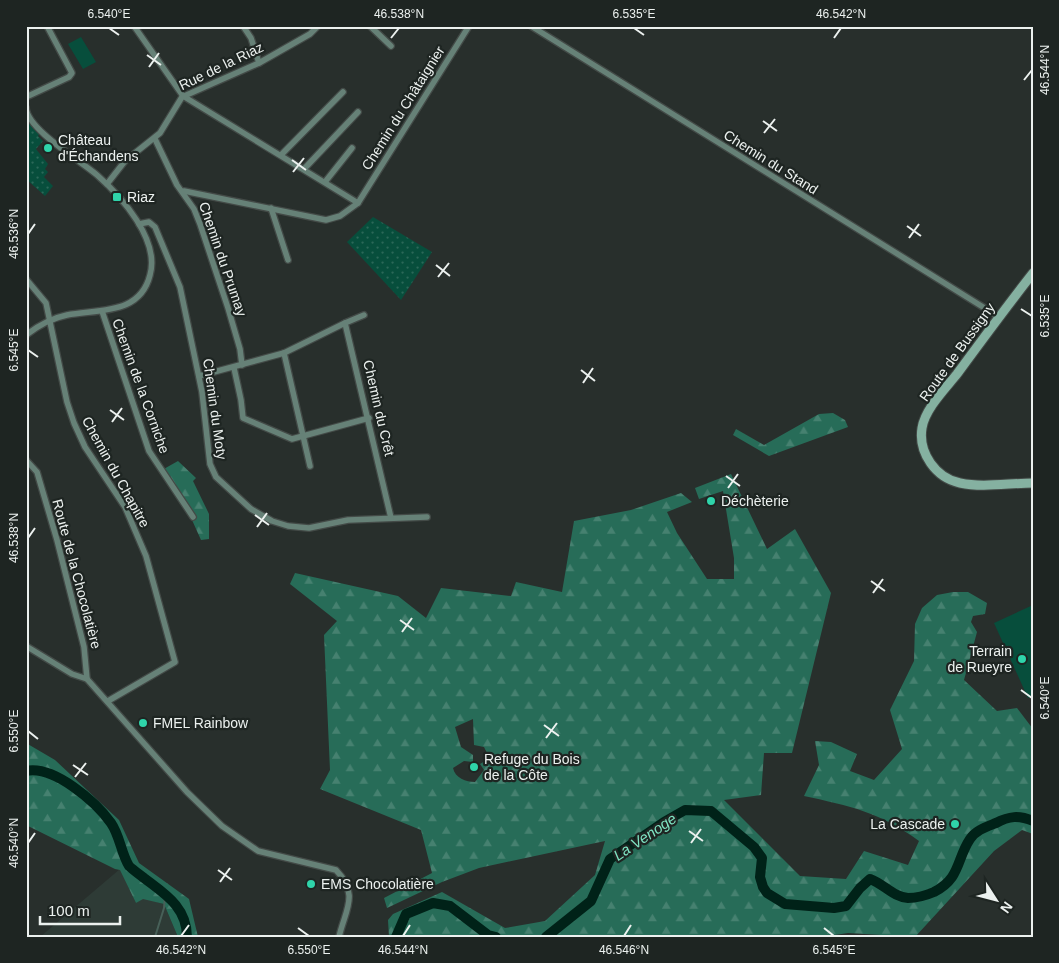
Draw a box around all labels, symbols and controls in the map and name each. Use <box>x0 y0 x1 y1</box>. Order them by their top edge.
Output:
text: 6.540°E <box>88 7 130 21</box>
text: 46.538°N <box>374 7 424 21</box>
text: 6.535°E <box>613 7 655 21</box>
text: 46.542°N <box>816 7 866 21</box>
street label: Rue de la Riaz <box>176 39 266 93</box>
street label: Chemin du Châtaignier <box>358 43 448 173</box>
text: 46.544°N <box>1038 45 1052 95</box>
street label: Chemin du Stand <box>721 127 821 197</box>
place label: Château d'Échandens <box>58 132 139 164</box>
marker: Château d'Échandens <box>42 142 54 154</box>
place label: Riaz <box>127 189 155 205</box>
marker: Riaz <box>111 191 123 203</box>
street label: Chemin du Prumay <box>196 200 250 318</box>
text: 46.536°N <box>7 209 21 259</box>
text: 6.535°E <box>1038 295 1052 337</box>
street label: Route de Bussigny <box>916 300 998 404</box>
street label: Chemin de la Corniche <box>109 316 173 456</box>
text: 6.545°E <box>7 329 21 371</box>
street label: Chemin du Moty <box>200 357 230 461</box>
street label: Chemin du Crêt <box>360 358 398 458</box>
street label: Chemin du Chapitre <box>79 414 153 531</box>
place label: Déchèterie <box>721 493 789 509</box>
marker: Déchèterie <box>705 495 717 507</box>
street label: Route de la Chocolatière <box>49 498 105 651</box>
text: 46.538°N <box>7 513 21 563</box>
place label: Terrain de Rueyre <box>947 643 1012 675</box>
marker: Terrain de Rueyre <box>1016 653 1028 665</box>
text: 6.540°E <box>1038 677 1052 719</box>
text: 6.550°E <box>7 710 21 752</box>
place label: FMEL Rainbow <box>153 715 249 731</box>
marker: FMEL Rainbow <box>137 717 149 729</box>
place label: Refuge du Bois de la Côte <box>484 751 580 783</box>
marker: Refuge du Bois de la Côte <box>468 761 480 773</box>
water label: La Venoge <box>610 809 679 864</box>
place label: La Cascade <box>870 816 945 832</box>
text: 46.540°N <box>7 818 21 868</box>
marker: La Cascade <box>949 818 961 830</box>
place label: EMS Chocolatière <box>321 876 434 892</box>
north arrow <box>972 876 1022 926</box>
marker: EMS Chocolatière <box>305 878 317 890</box>
scale bar <box>40 893 120 925</box>
text: N <box>997 899 1016 916</box>
text: 100 m <box>48 902 90 919</box>
text: 46.542°N <box>156 943 206 957</box>
text: 6.550°E <box>288 943 330 957</box>
text: 46.544°N <box>378 943 428 957</box>
text: 46.546°N <box>599 943 649 957</box>
text: 6.545°E <box>813 943 855 957</box>

